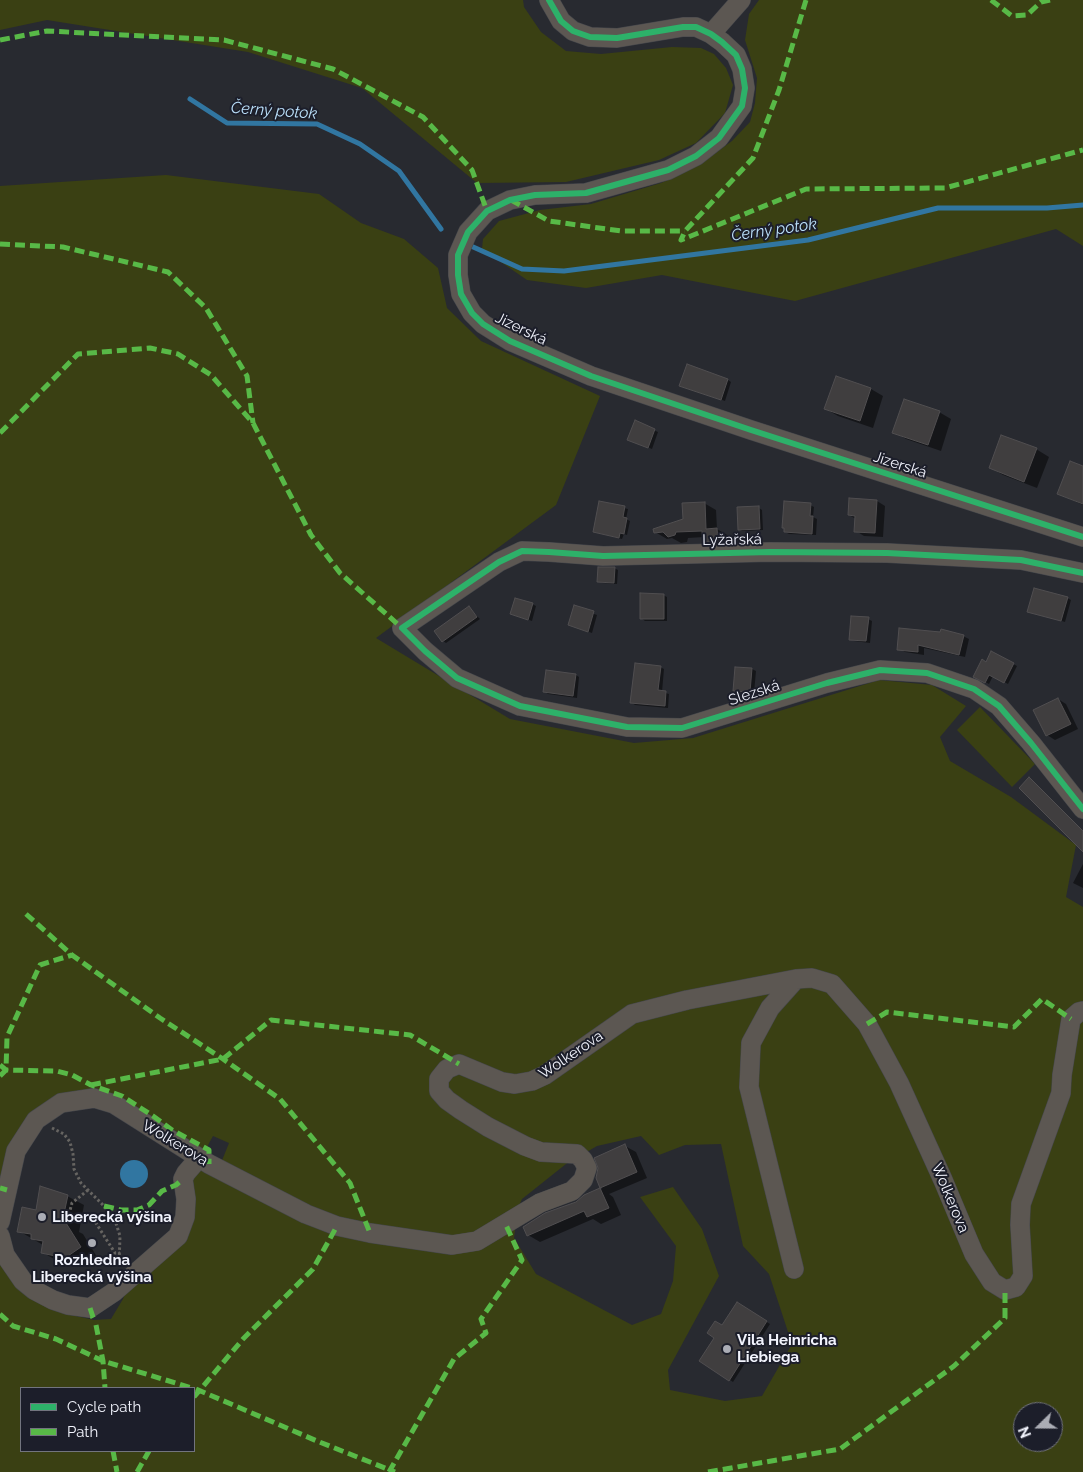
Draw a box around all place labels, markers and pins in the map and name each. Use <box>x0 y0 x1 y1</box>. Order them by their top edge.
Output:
place label: Liberecká výšina <box>52 1208 172 1226</box>
marker: Liberecká výšina <box>36 1211 48 1223</box>
marker: Rozhledna Liberecká výšina <box>86 1237 98 1249</box>
place label: Rozhledna Liberecká výšina <box>32 1251 152 1286</box>
place label: Vila Heinricha Liebiega <box>737 1331 837 1366</box>
marker: Vila Heinricha Liebiega <box>721 1343 733 1355</box>

